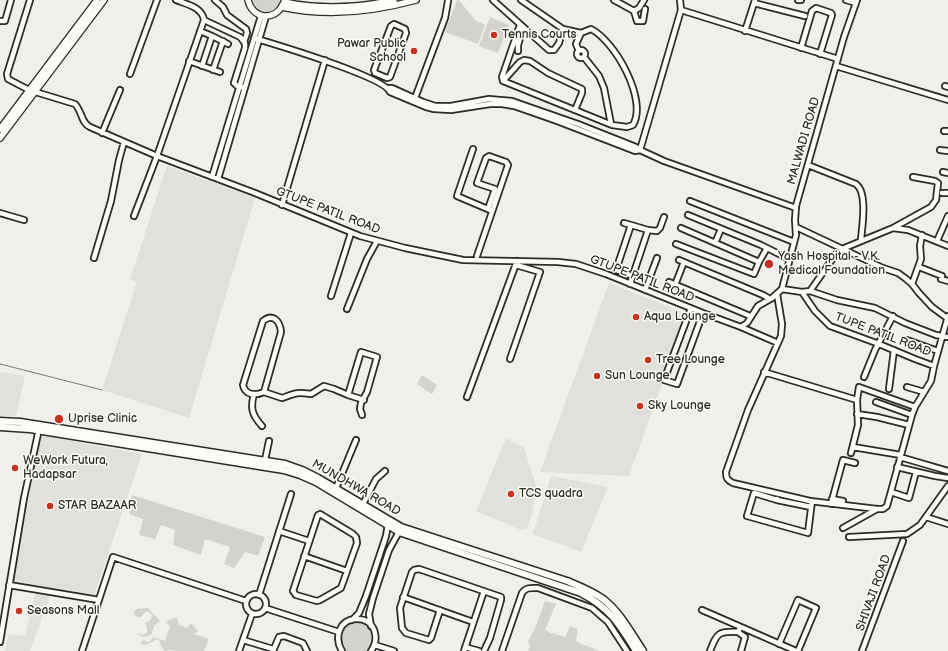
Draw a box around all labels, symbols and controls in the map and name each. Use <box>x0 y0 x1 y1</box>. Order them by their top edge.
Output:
place label: Tennis Courts <box>502 28 576 42</box>
marker: Tennis Courts <box>489 30 499 40</box>
place label: Pawar Public School <box>337 37 406 65</box>
marker: Pawar Public School <box>409 46 419 56</box>
street label: MALWADI ROAD <box>785 96 823 186</box>
street label: GTUPE PATIL ROAD <box>274 184 382 238</box>
place label: Yash Hospital - V.K. Medical Foundation <box>778 250 885 278</box>
street label: GTUPE PATIL ROAD <box>588 252 696 306</box>
marker: Yash Hospital - V.K. Medical Foundation <box>763 258 775 270</box>
place label: Aqua Lounge <box>644 310 716 324</box>
street label: TUPE PATIL ROAD <box>833 310 933 360</box>
marker: Aqua Lounge <box>631 312 641 322</box>
place label: Tree Lounge <box>656 353 725 367</box>
marker: Tree Lounge <box>643 355 653 365</box>
place label: Sun Lounge <box>605 369 670 383</box>
marker: Sun Lounge <box>592 371 602 381</box>
place label: Sky Lounge <box>648 399 711 413</box>
marker: Sky Lounge <box>635 401 645 411</box>
place label: Uprise Clinic <box>68 412 137 426</box>
marker: Uprise Clinic <box>53 413 65 425</box>
place label: WeWork Futura, Hadapsar <box>23 454 108 482</box>
street label: MUNDHWA ROAD <box>309 457 403 519</box>
marker: WeWork Futura, Hadapsar <box>10 463 20 473</box>
place label: TCS quadra <box>519 487 583 501</box>
marker: TCS quadra <box>506 489 516 499</box>
place label: STAR BAZAAR <box>58 499 136 513</box>
marker: STAR BAZAAR <box>45 501 55 511</box>
street label: SHIVAJI ROAD <box>853 553 895 633</box>
place label: Seasons Mall <box>27 604 99 618</box>
marker: Seasons Mall <box>14 606 24 616</box>

